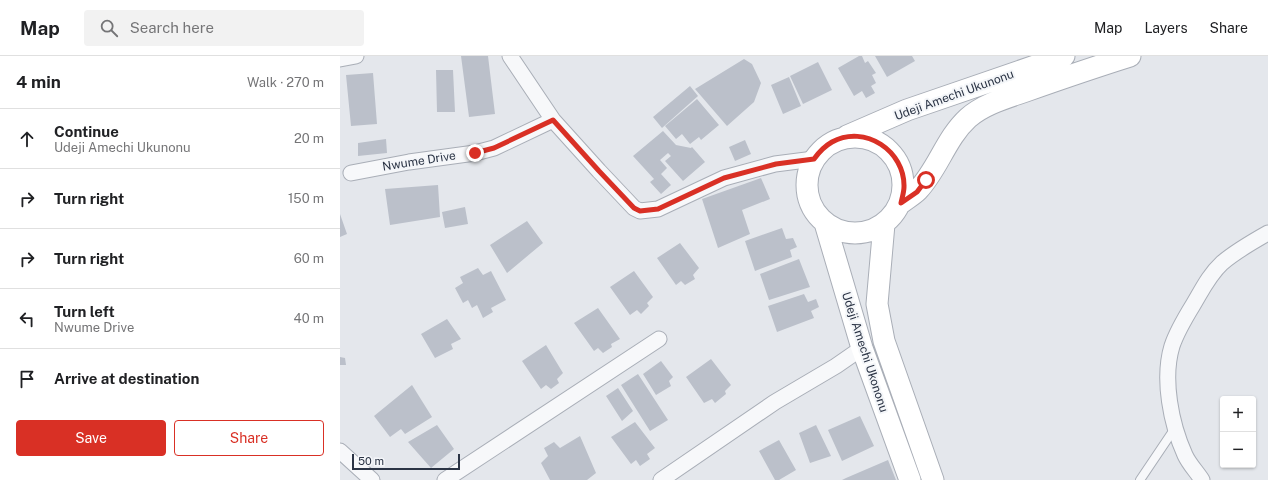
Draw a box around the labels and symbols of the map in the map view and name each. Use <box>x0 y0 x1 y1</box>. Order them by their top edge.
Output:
street label: Udeji Amechi Ukunonu <box>892 67 1016 123</box>
route end <box>466 144 484 162</box>
street label: Nwume Drive <box>381 148 457 174</box>
route start <box>917 171 935 189</box>
street label: Udeji Amechi Ukononu <box>839 290 891 414</box>
scale bar <box>352 452 460 471</box>

